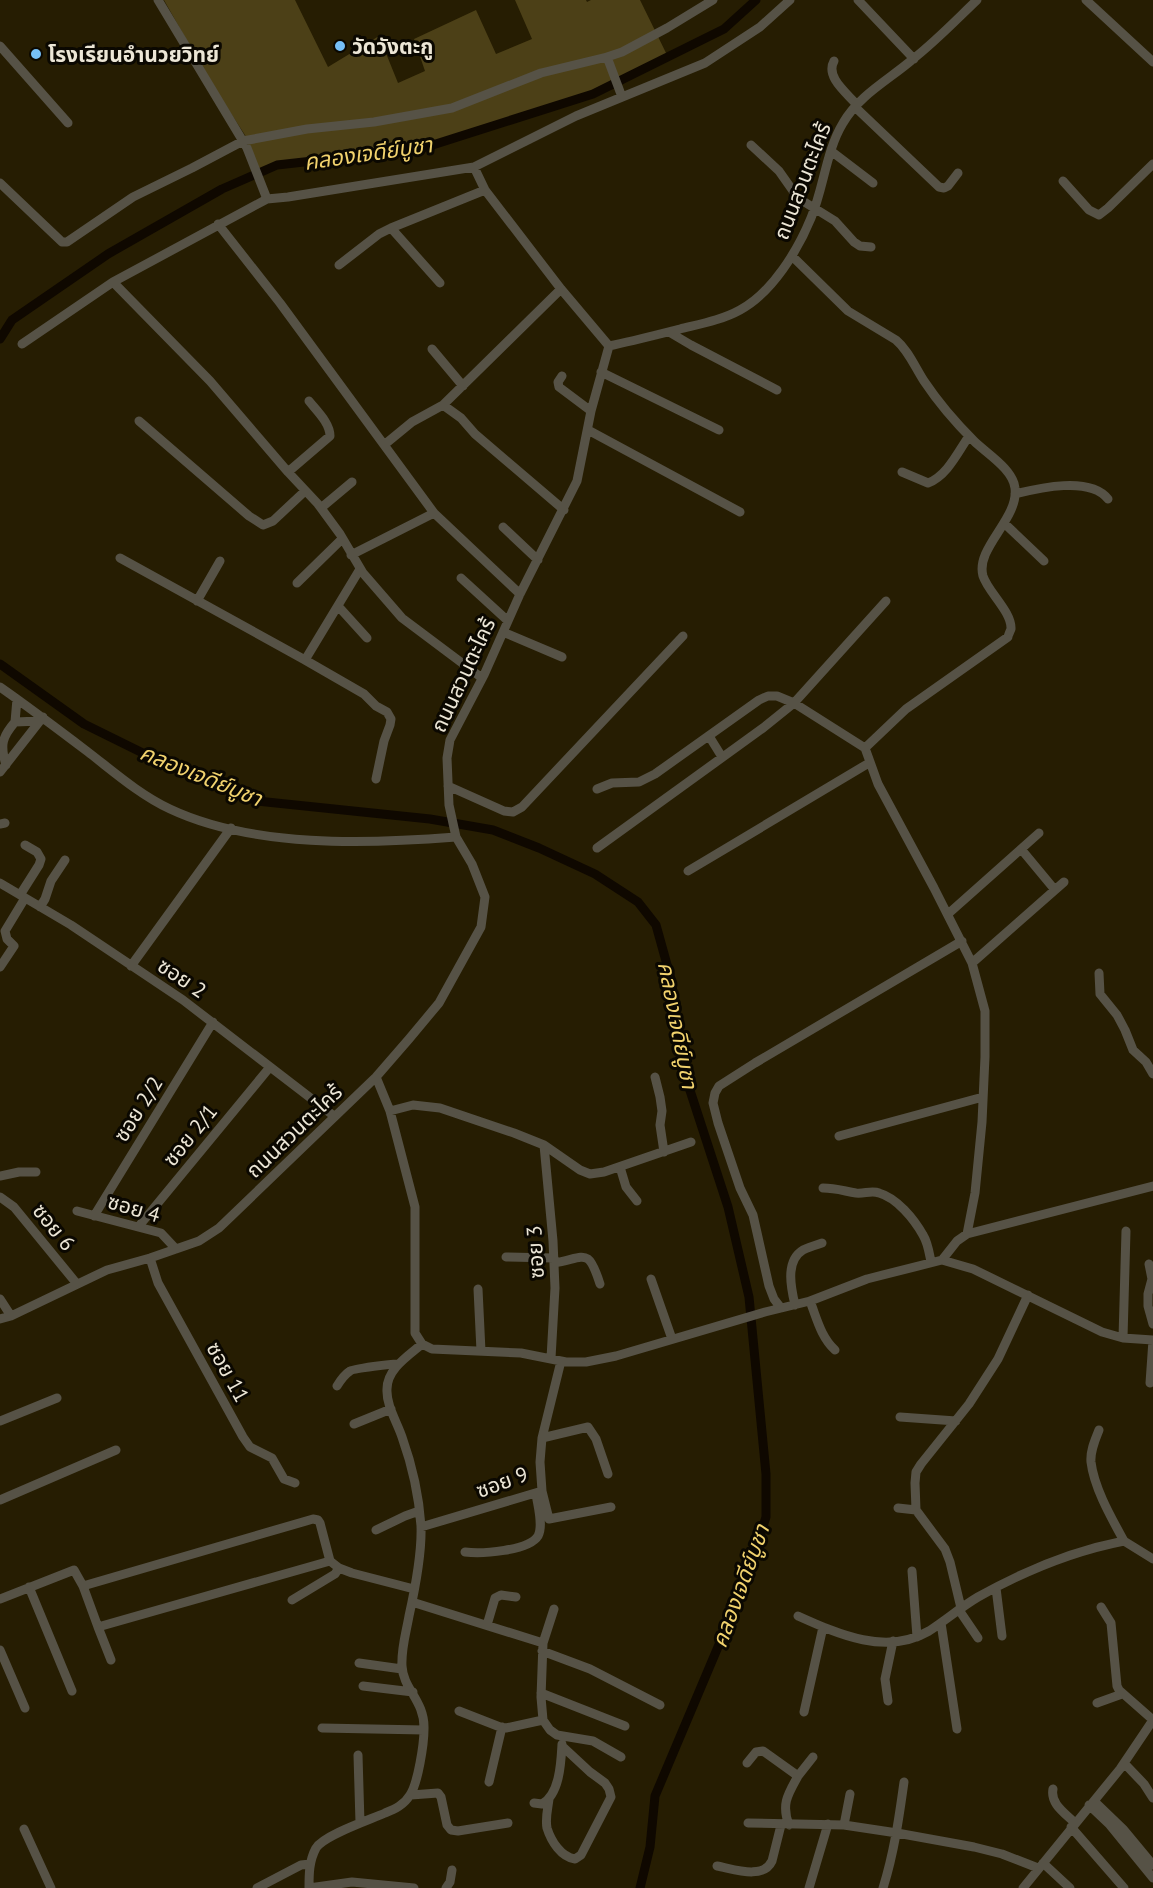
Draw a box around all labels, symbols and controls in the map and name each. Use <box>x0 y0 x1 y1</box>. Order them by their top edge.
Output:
place label: วัดวังตะกู <box>352 33 433 60</box>
marker: วัดวังตะกู <box>333 39 347 53</box>
place label: โรงเรียนอำนวยวิทย์ <box>48 41 219 68</box>
marker: โรงเรียนอำนวยวิทย์ <box>29 47 43 61</box>
street label: ถนนสวนตะไคร้ <box>767 119 837 243</box>
water label: คลองเจดีย์บูชา <box>302 130 435 176</box>
street label: ถนนสวนตะไคร้ <box>425 613 501 737</box>
water label: คลองเจดีย์บูชา <box>136 738 267 813</box>
street label: ซอย 2 <box>152 952 212 1004</box>
water label: คลองเจดีย์บูชา <box>652 959 704 1092</box>
street label: ซอย 2/2 <box>107 1071 169 1147</box>
street label: ถนนสวนตะไคร้ <box>240 1078 348 1184</box>
street label: ซอย 2/1 <box>157 1098 223 1172</box>
street label: ซอย 4 <box>105 1188 163 1228</box>
street label: ซอย 6 <box>27 1198 81 1256</box>
street label: ซอย 3 <box>520 1225 550 1279</box>
street label: ซอย 11 <box>201 1337 255 1407</box>
street label: ซอย 9 <box>472 1460 532 1504</box>
water label: คลองเจดีย์บูชา <box>705 1520 776 1651</box>

